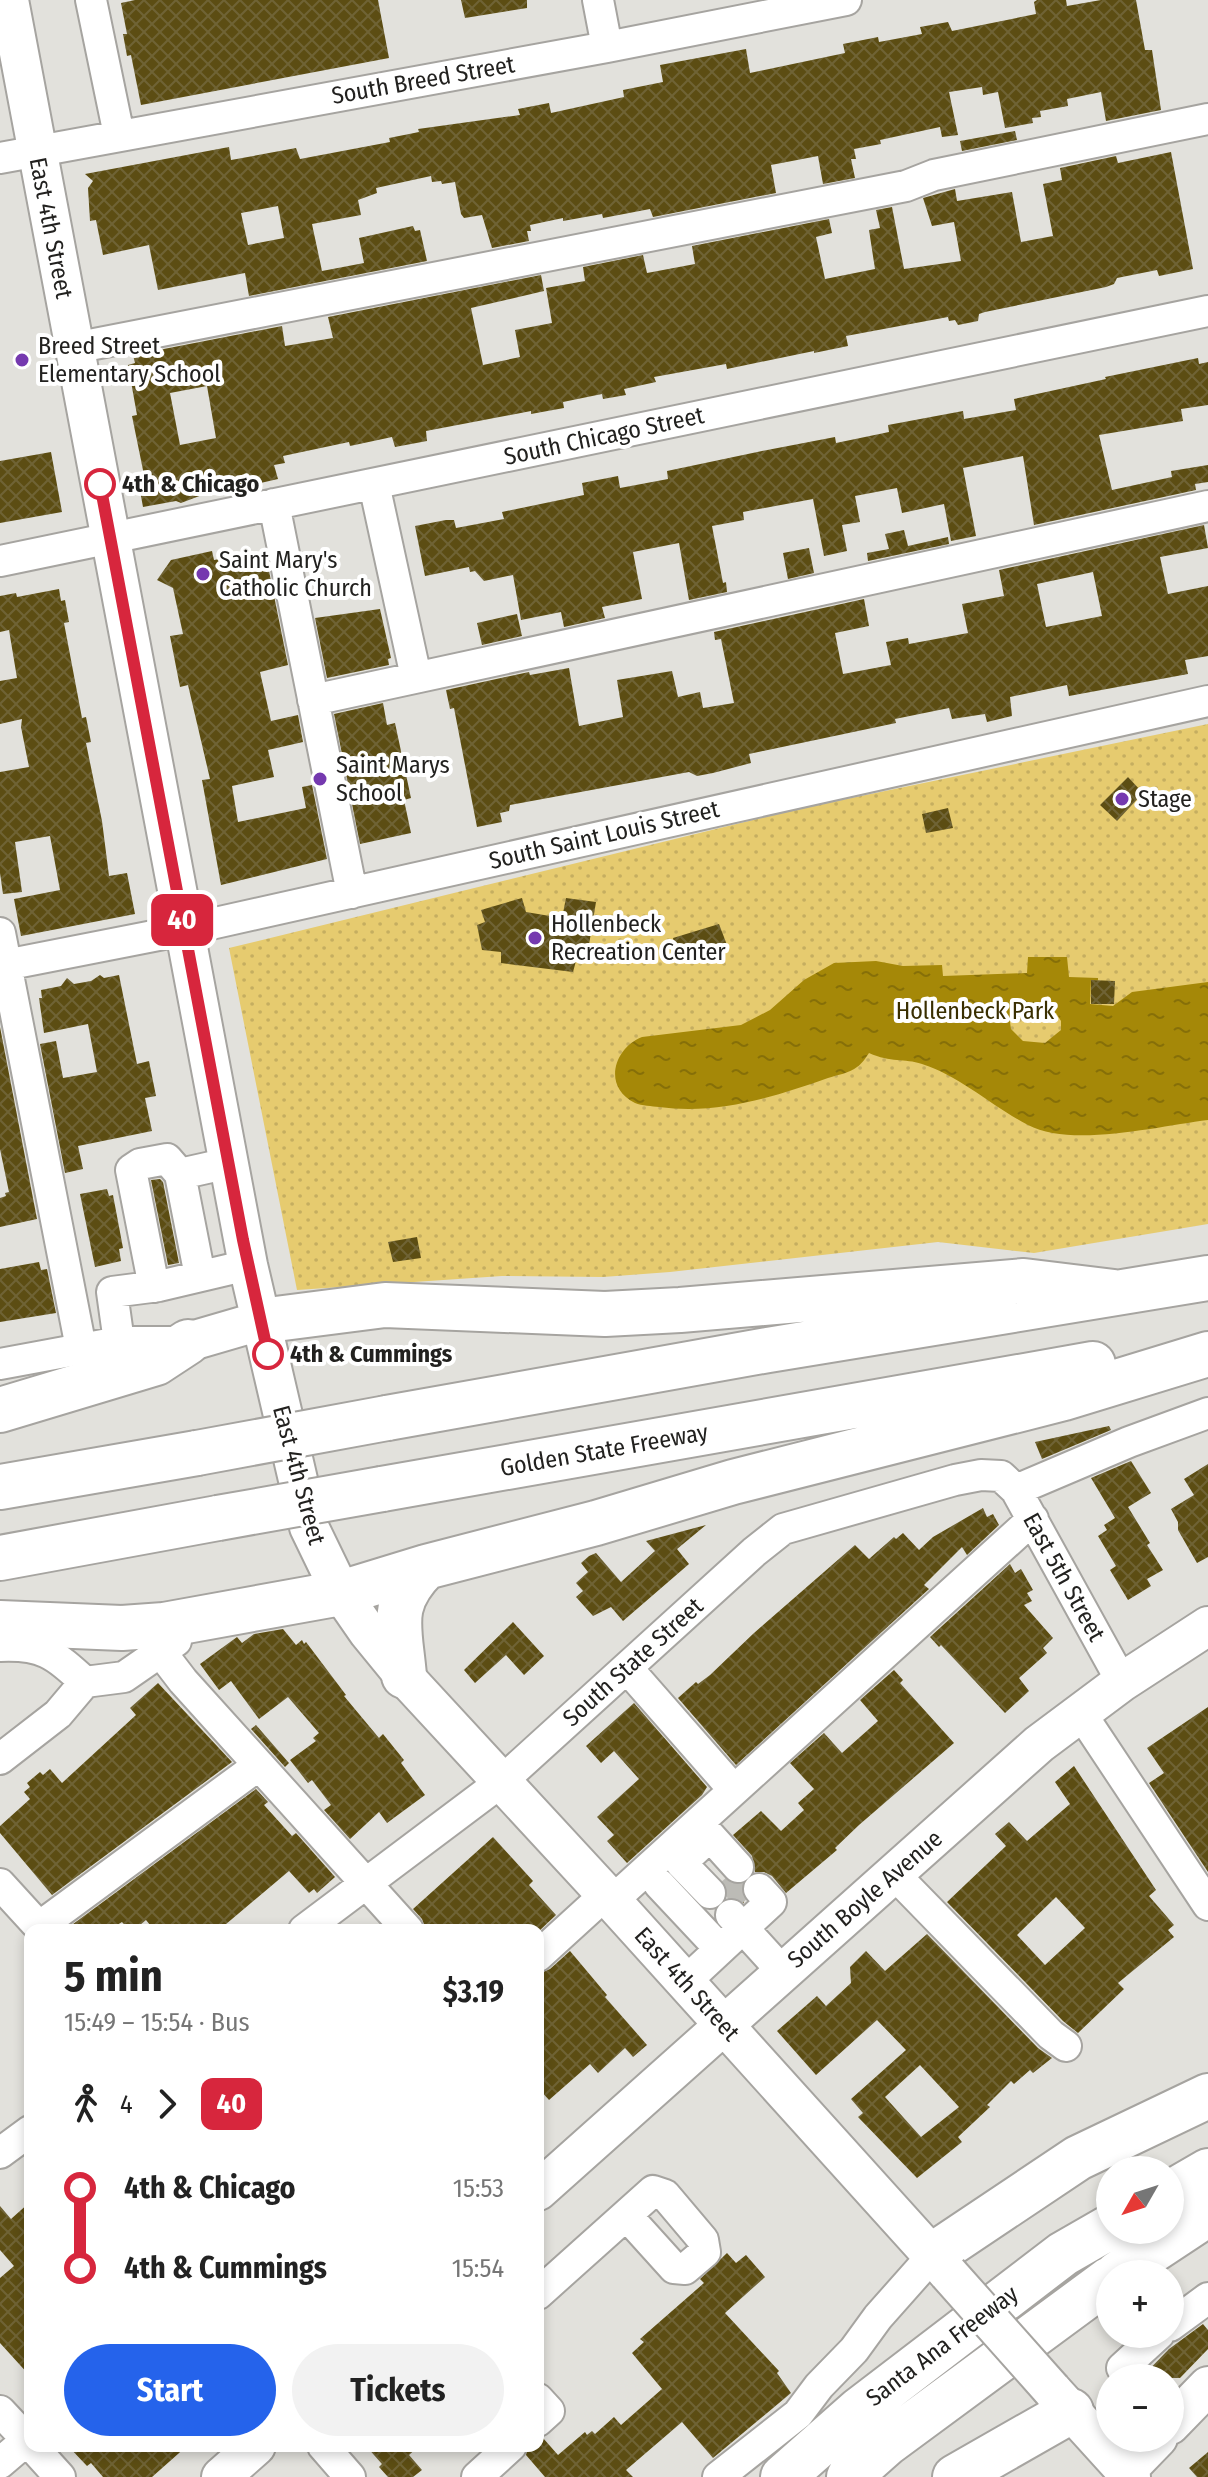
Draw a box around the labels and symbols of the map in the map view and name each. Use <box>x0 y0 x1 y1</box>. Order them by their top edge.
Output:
street label: South Breed Street <box>329 50 517 110</box>
street label: East 4th Street <box>24 155 78 301</box>
place label: Breed Street Elementary School <box>38 332 221 388</box>
marker: Breed Street Elementary School <box>13 351 31 369</box>
street label: South Chicago Street <box>502 401 707 471</box>
marker: 4th & Chicago <box>85 469 115 499</box>
place label: 4th & Chicago <box>122 470 259 498</box>
place label: Saint Mary's Catholic Church <box>219 546 372 602</box>
marker: Saint Mary's Catholic Church <box>194 565 212 583</box>
place label: Saint Marys School <box>336 751 450 807</box>
marker: Saint Marys School <box>311 770 329 788</box>
place label: Stage <box>1138 785 1192 813</box>
marker: Stage <box>1113 790 1131 808</box>
street label: South Saint Louis Street <box>486 795 722 875</box>
line badge: 40 <box>146 894 218 946</box>
place label: Hollenbeck Recreation Center <box>551 910 726 966</box>
marker: Hollenbeck Recreation Center <box>526 929 544 947</box>
park label: Hollenbeck Park <box>896 997 1055 1025</box>
marker: 4th & Cummings <box>253 1339 283 1369</box>
place label: 4th & Cummings <box>290 1340 453 1368</box>
street label: East 4th Street <box>267 1402 331 1548</box>
street label: Golden State Freeway <box>498 1418 710 1482</box>
street label: East 5th Street <box>1017 1508 1111 1646</box>
street label: South State Street <box>557 1592 709 1732</box>
street label: South Boyle Avenue <box>782 1824 948 1974</box>
street label: East 4th Street <box>629 1921 745 2047</box>
north arrow <box>1096 2156 1184 2244</box>
street label: Santa Ana Freeway <box>861 2280 1024 2412</box>

